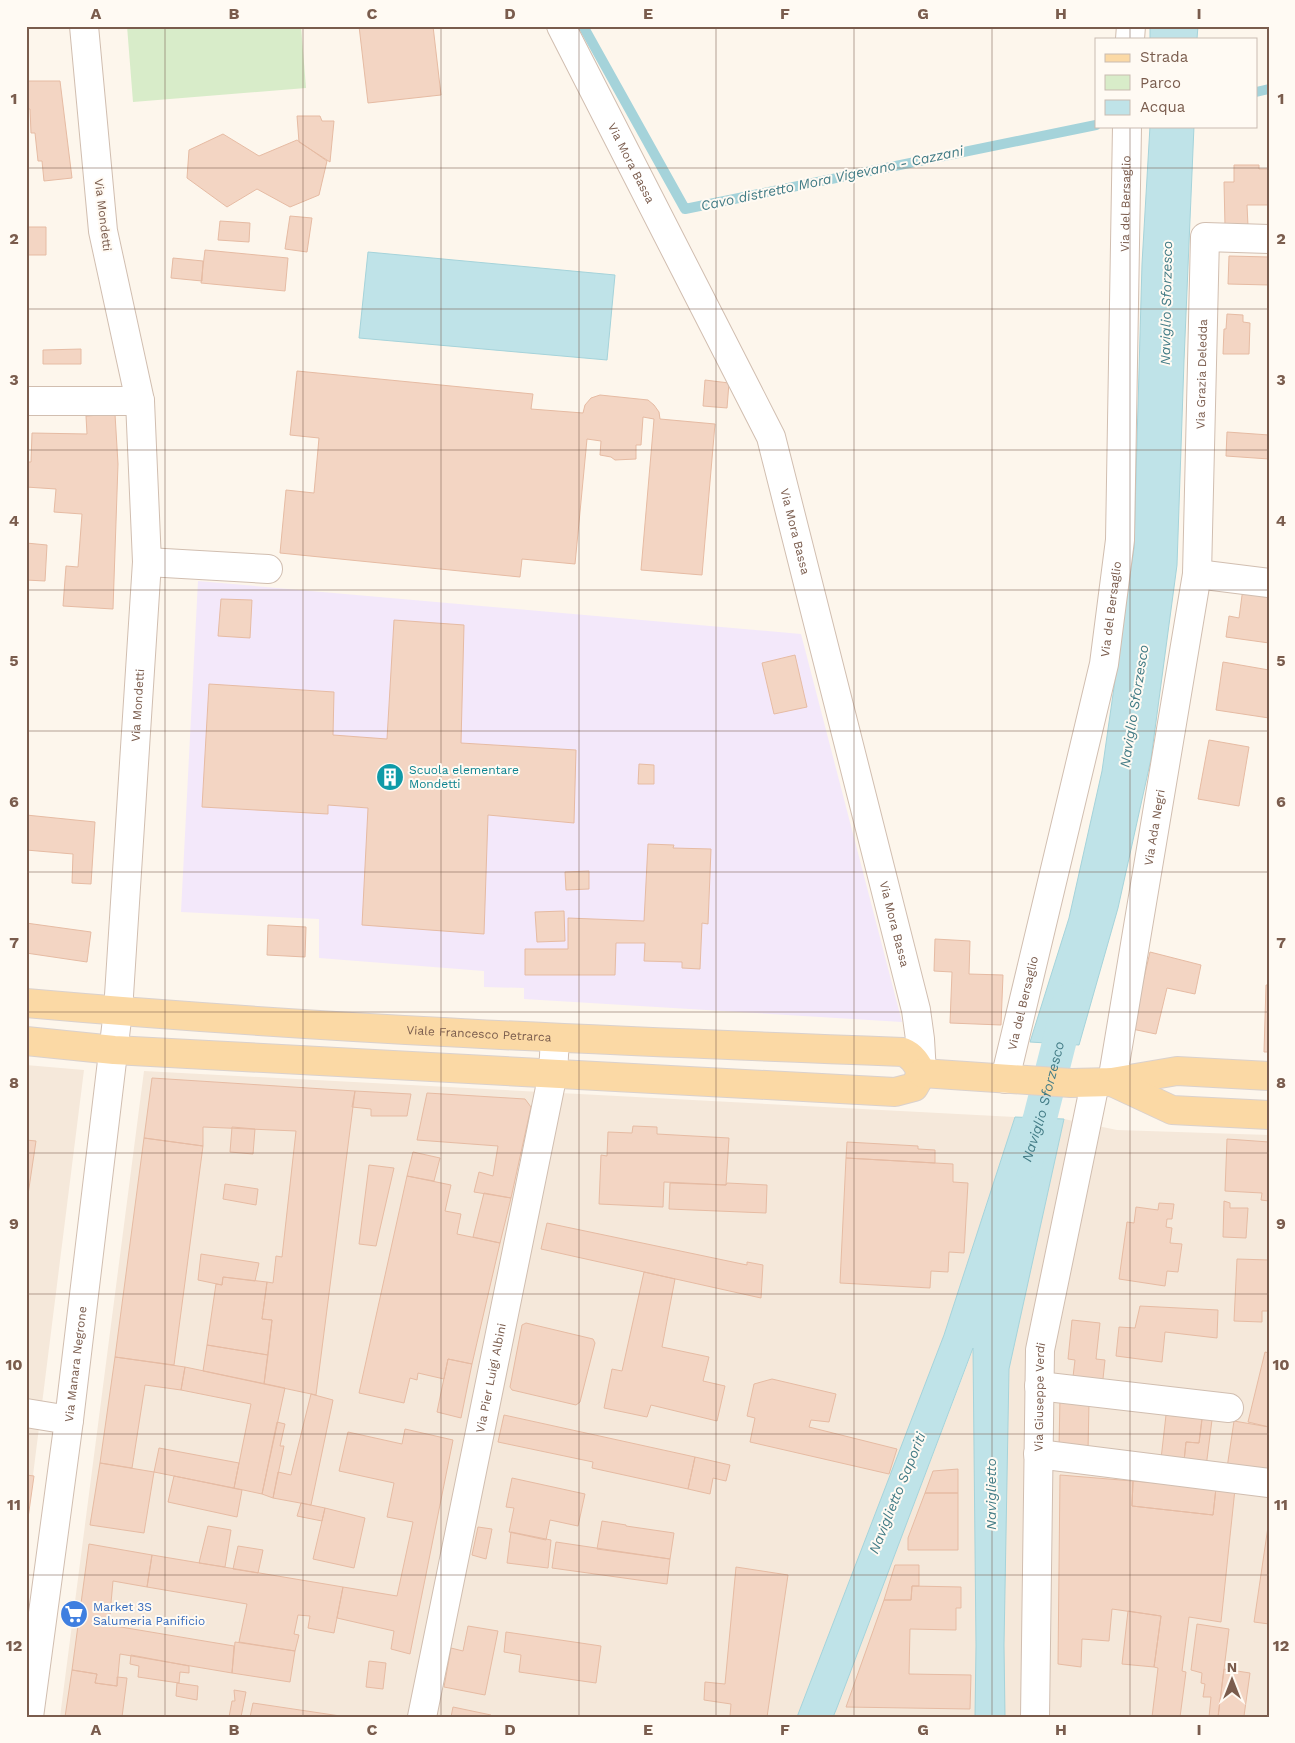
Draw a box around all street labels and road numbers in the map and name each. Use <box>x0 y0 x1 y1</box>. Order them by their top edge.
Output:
street label: Via Mora Bassa <box>605 121 658 206</box>
street label: Via del Bersaglio <box>1118 155 1134 252</box>
street label: Via Mondetti <box>92 178 114 252</box>
street label: Via Grazia Deledda <box>1193 319 1210 429</box>
street label: Via Mora Bassa <box>777 487 813 576</box>
street label: Via del Bersaglio <box>1098 560 1124 658</box>
street label: Via Mondetti <box>128 668 147 742</box>
street label: Via Ada Negri <box>1141 788 1168 867</box>
street label: Via Mora Bassa <box>877 880 912 969</box>
street label: Via del Bersaglio <box>1005 955 1041 1052</box>
street label: Viale Francesco Petrarca <box>406 1023 552 1044</box>
street label: Via Manara Negrone <box>62 1305 90 1423</box>
street label: Via Pier Luigi Albini <box>473 1322 509 1434</box>
street label: Via Giuseppe Verdi <box>1032 1341 1048 1452</box>

